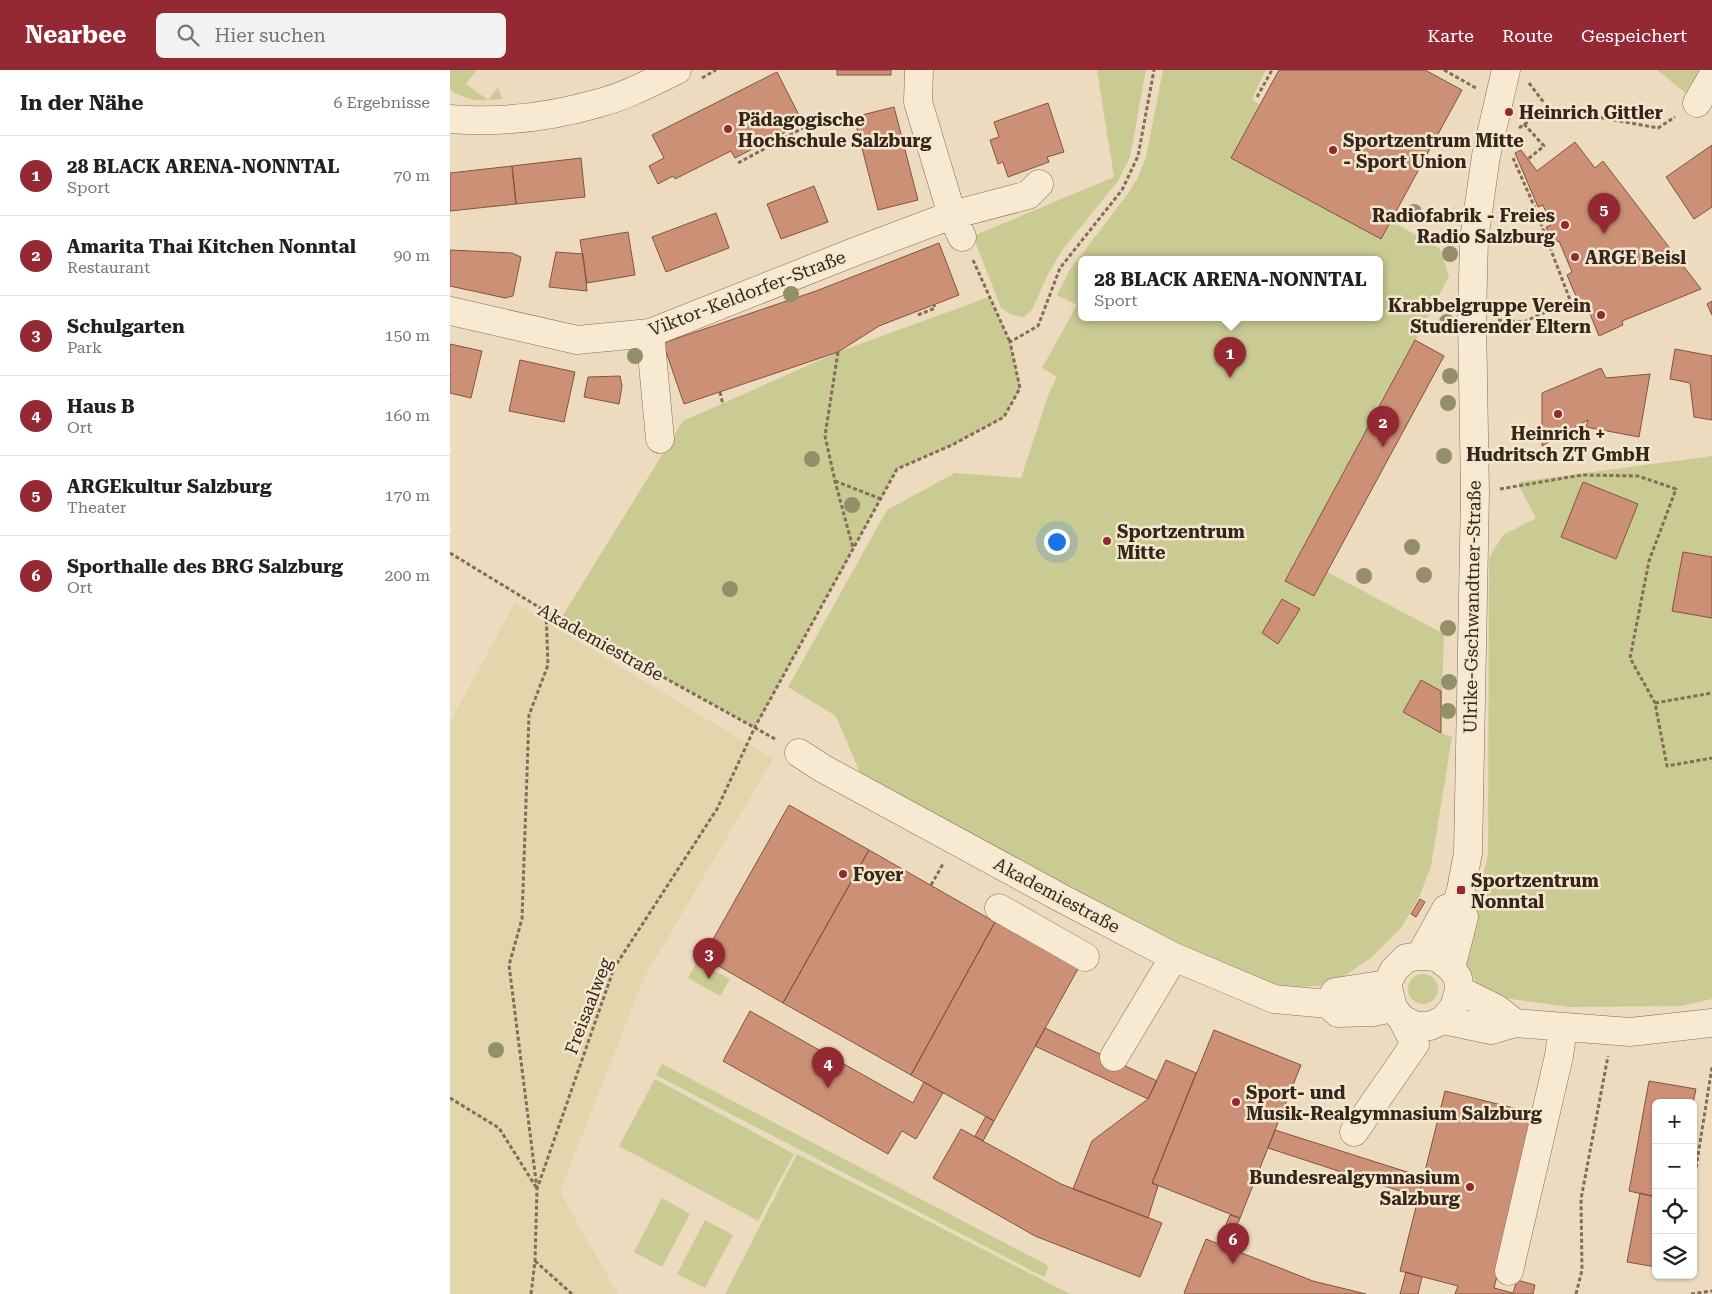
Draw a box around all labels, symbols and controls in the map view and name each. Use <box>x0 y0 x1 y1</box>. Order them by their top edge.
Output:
search box <box>156 13 506 58</box>
text: Nearbee <box>25 21 126 49</box>
icon: search <box>174 21 202 49</box>
text: Hier suchen <box>214 24 326 47</box>
text: Karte <box>1427 25 1474 46</box>
text: Route <box>1502 25 1553 46</box>
text: Gespeichert <box>1581 25 1687 46</box>
text: In der Nähe <box>20 91 143 115</box>
text: 6 Ergebnisse <box>333 93 430 112</box>
place label: Heinrich Gittler <box>1519 102 1663 123</box>
marker: Heinrich Gittler <box>1503 106 1515 118</box>
place label: Pädagogische Hochschule Salzburg <box>738 109 932 151</box>
marker: Pädagogische Hochschule Salzburg <box>722 123 734 135</box>
place label: Sportzentrum Mitte - Sport Union <box>1343 130 1524 172</box>
marker: Sportzentrum Mitte - Sport Union <box>1327 144 1339 156</box>
text: 28 BLACK ARENA-NONNTAL <box>67 155 339 178</box>
text: 1 <box>32 166 40 185</box>
text: 70 m <box>393 166 430 185</box>
text: Sport <box>67 178 110 197</box>
pin: 5 <box>1588 193 1620 234</box>
place label: Radiofabrik - Freies Radio Salzburg <box>1372 205 1556 247</box>
marker: Radiofabrik - Freies Radio Salzburg <box>1559 219 1571 231</box>
text: Amarita Thai Kitchen Nonntal <box>67 235 356 258</box>
text: 2 <box>32 246 40 265</box>
text: 90 m <box>393 246 430 265</box>
street label: Viktor-Keldorfer-Straße <box>646 246 848 340</box>
place label: ARGE Beisl <box>1585 247 1686 268</box>
marker: ARGE Beisl <box>1569 251 1581 263</box>
popup <box>1078 256 1383 321</box>
text: Restaurant <box>67 258 150 277</box>
text: 28 BLACK ARENA-NONNTAL <box>1094 268 1367 291</box>
text: Sport <box>1094 291 1137 310</box>
place label: Krabbelgruppe Verein Studierender Eltern <box>1388 295 1591 337</box>
marker: Krabbelgruppe Verein Studierender Eltern <box>1595 309 1607 321</box>
text: Schulgarten <box>67 315 185 338</box>
text: 3 <box>32 326 40 345</box>
text: 150 m <box>384 326 430 345</box>
pin: 1 <box>1214 337 1246 378</box>
text: Park <box>67 338 102 357</box>
text: Haus B <box>67 395 135 418</box>
text: 4 <box>32 406 40 425</box>
text: 160 m <box>384 406 430 425</box>
pin: 2 <box>1367 406 1399 447</box>
marker: Heinrich + Hudritsch ZT GmbH <box>1552 408 1564 420</box>
text: Ort <box>67 418 93 437</box>
place label: Heinrich + Hudritsch ZT GmbH <box>1466 423 1650 465</box>
text: ARGEkultur Salzburg <box>67 475 272 498</box>
street label: Ulrike-Gschwandtner-Straße <box>1459 480 1485 734</box>
text: 5 <box>32 486 40 505</box>
text: 170 m <box>384 486 430 505</box>
text: Theater <box>67 498 126 517</box>
place label: Sportzentrum Mitte <box>1117 521 1245 563</box>
your location <box>1044 529 1070 555</box>
marker: Sportzentrum Mitte <box>1101 535 1113 547</box>
text: Sporthalle des BRG Salzburg <box>67 555 343 578</box>
text: 6 <box>32 566 40 585</box>
text: 200 m <box>384 566 430 585</box>
text: Ort <box>67 578 93 597</box>
street label: Akademiestraße <box>535 599 667 685</box>
street label: Akademiestraße <box>990 853 1124 937</box>
place label: Foyer <box>853 864 904 885</box>
marker: Foyer <box>837 868 849 880</box>
place label: Sportzentrum Nonntal <box>1471 870 1599 912</box>
marker: Sportzentrum Nonntal <box>1455 884 1467 896</box>
pin: 3 <box>693 938 725 979</box>
street label: Freisaalweg <box>560 954 616 1057</box>
pin: 4 <box>812 1047 844 1088</box>
place label: Sport- und Musik-Realgymnasium Salzburg <box>1246 1082 1543 1124</box>
marker: Sport- und Musik-Realgymnasium Salzburg <box>1230 1096 1242 1108</box>
map controls <box>1652 1099 1697 1279</box>
button: + <box>1652 1099 1697 1144</box>
button: − <box>1652 1144 1697 1189</box>
place label: Bundesrealgymnasium Salzburg <box>1249 1167 1461 1209</box>
marker: Bundesrealgymnasium Salzburg <box>1464 1181 1476 1193</box>
button: locate <box>1652 1189 1697 1234</box>
pin: 6 <box>1217 1223 1249 1264</box>
button: layers <box>1652 1234 1697 1279</box>

